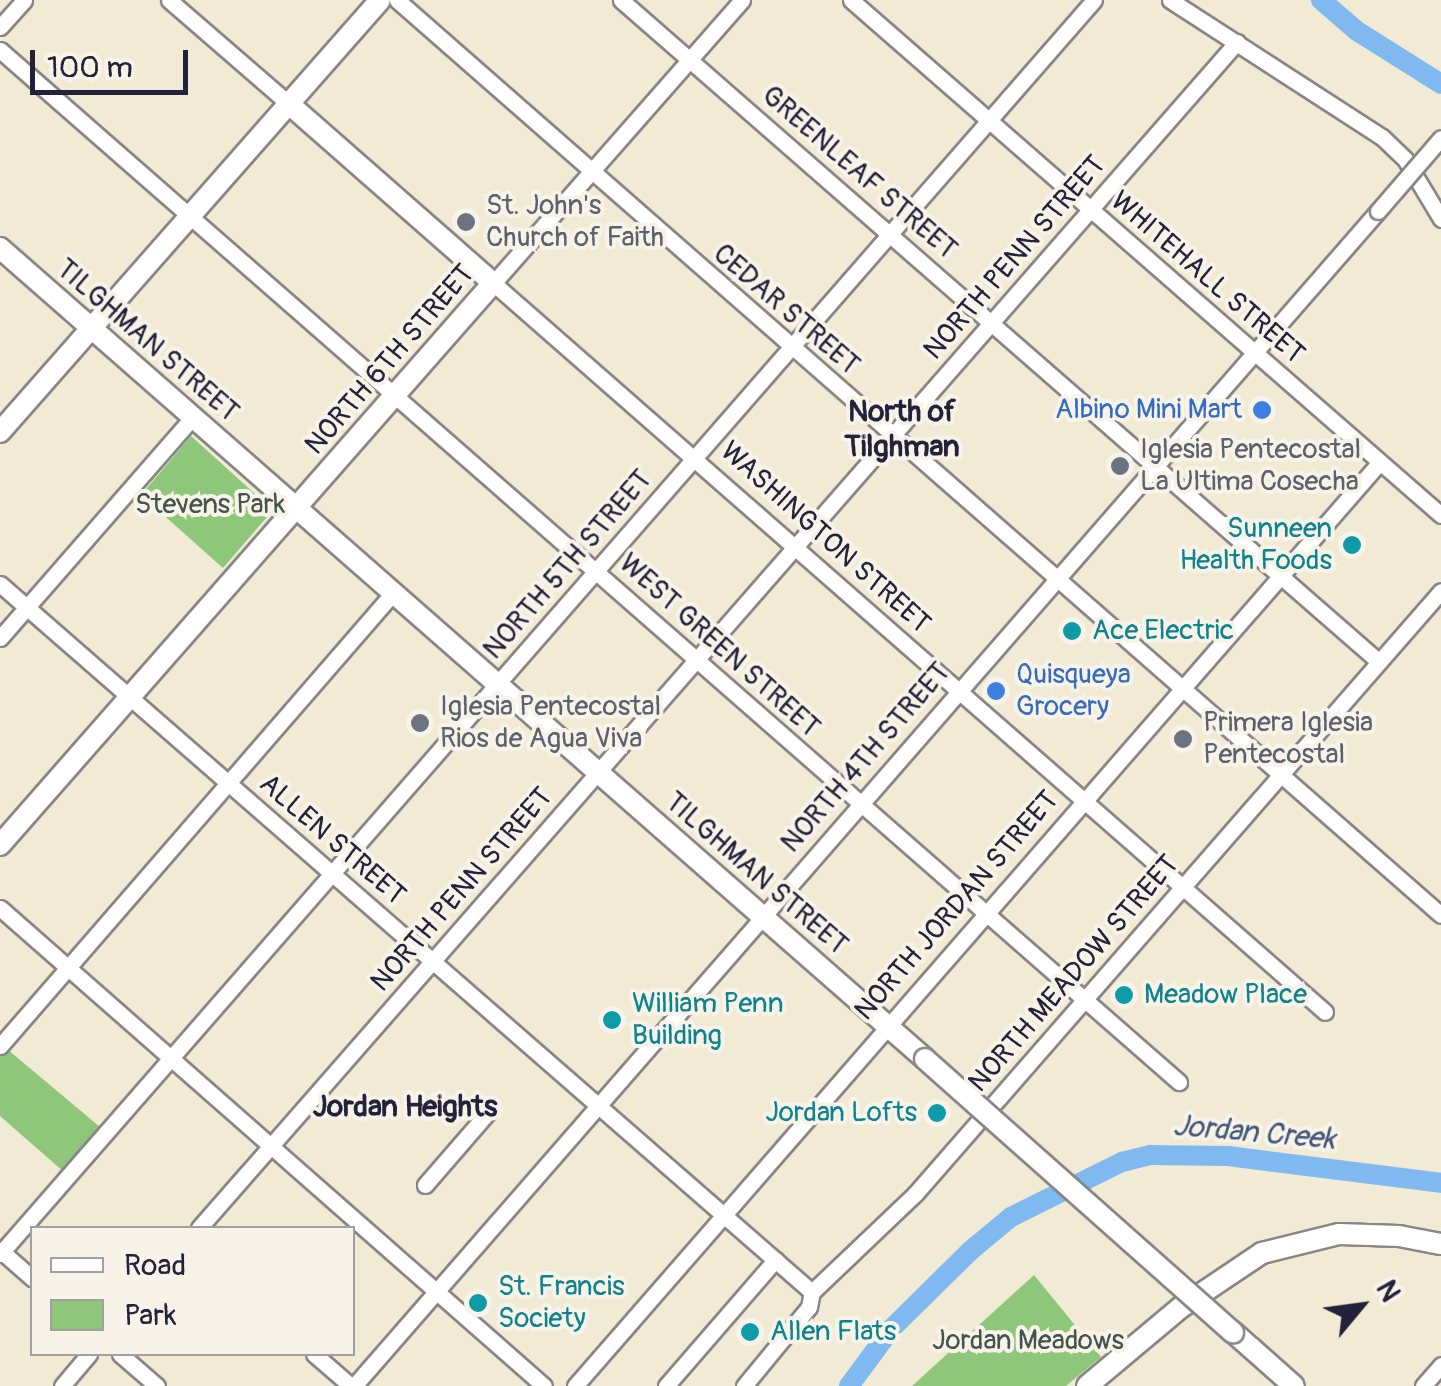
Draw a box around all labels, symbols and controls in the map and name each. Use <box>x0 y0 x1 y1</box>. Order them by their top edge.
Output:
scale bar <box>35 30 192 92</box>
text: 100 m <box>47 49 133 86</box>
street label: GREENLEAF STREET <box>755 79 963 267</box>
street label: NORTH PENN STREET <box>917 149 1113 367</box>
street label: WHITEHALL STREET <box>1103 185 1311 371</box>
place label: St. John's Church of Faith <box>486 189 664 255</box>
marker: St. John's Church of Faith <box>455 211 477 233</box>
street label: CEDAR STREET <box>706 237 866 383</box>
street label: TILGHMAN STREET <box>49 253 245 429</box>
street label: NORTH 6TH STREET <box>298 258 482 462</box>
place label: Albino Mini Mart <box>1055 393 1242 427</box>
district label: North of Tilghman <box>844 394 960 464</box>
marker: Albino Mini Mart <box>1251 399 1273 421</box>
place label: Iglesia Pentecostal La Ultima Cosecha <box>1140 433 1361 499</box>
street label: WASHINGTON STREET <box>713 435 937 641</box>
marker: Iglesia Pentecostal La Ultima Cosecha <box>1109 455 1131 477</box>
street label: NORTH 5TH STREET <box>477 464 659 666</box>
park label: Stevens Park <box>135 488 285 522</box>
place label: Sunneen Health Foods <box>1180 512 1332 578</box>
marker: Sunneen Health Foods <box>1341 534 1363 556</box>
street label: WEST GREEN STREET <box>612 547 826 745</box>
place label: Ace Electric <box>1092 614 1234 648</box>
marker: Ace Electric <box>1061 620 1083 642</box>
street label: NORTH 4TH STREET <box>774 656 958 860</box>
place label: Quisqueya Grocery <box>1016 658 1131 724</box>
marker: Quisqueya Grocery <box>985 680 1007 702</box>
place label: Iglesia Pentecostal Rios de Agua Viva <box>440 690 661 756</box>
place label: Primera Iglesia Pentecostal <box>1203 706 1373 772</box>
marker: Iglesia Pentecostal Rios de Agua Viva <box>409 712 431 734</box>
marker: Primera Iglesia Pentecostal <box>1172 728 1194 750</box>
street label: ALLEN STREET <box>252 767 412 913</box>
street label: NORTH PENN STREET <box>364 781 560 999</box>
street label: NORTH JORDAN STREET <box>848 784 1066 1028</box>
street label: TILGHMAN STREET <box>658 786 854 962</box>
street label: NORTH MEADOW STREET <box>962 849 1186 1099</box>
place label: Meadow Place <box>1144 978 1307 1012</box>
marker: Meadow Place <box>1113 984 1135 1006</box>
place label: William Penn Building <box>632 987 784 1053</box>
marker: William Penn Building <box>601 1009 623 1031</box>
district label: Jordan Heights <box>313 1089 497 1125</box>
place label: Jordan Lofts <box>765 1096 917 1130</box>
marker: Jordan Lofts <box>926 1102 948 1124</box>
water label: Jordan Creek <box>1171 1108 1337 1158</box>
legend <box>30 1226 355 1356</box>
text: Road <box>124 1247 186 1284</box>
north arrow <box>1311 1256 1411 1356</box>
place label: St. Francis Society <box>498 1270 624 1336</box>
text: N <box>1368 1274 1408 1308</box>
marker: St. Francis Society <box>467 1292 489 1314</box>
text: Park <box>124 1297 177 1334</box>
place label: Allen Flats <box>770 1315 896 1349</box>
marker: Allen Flats <box>739 1321 761 1343</box>
park label: Jordan Meadows <box>932 1324 1124 1358</box>

